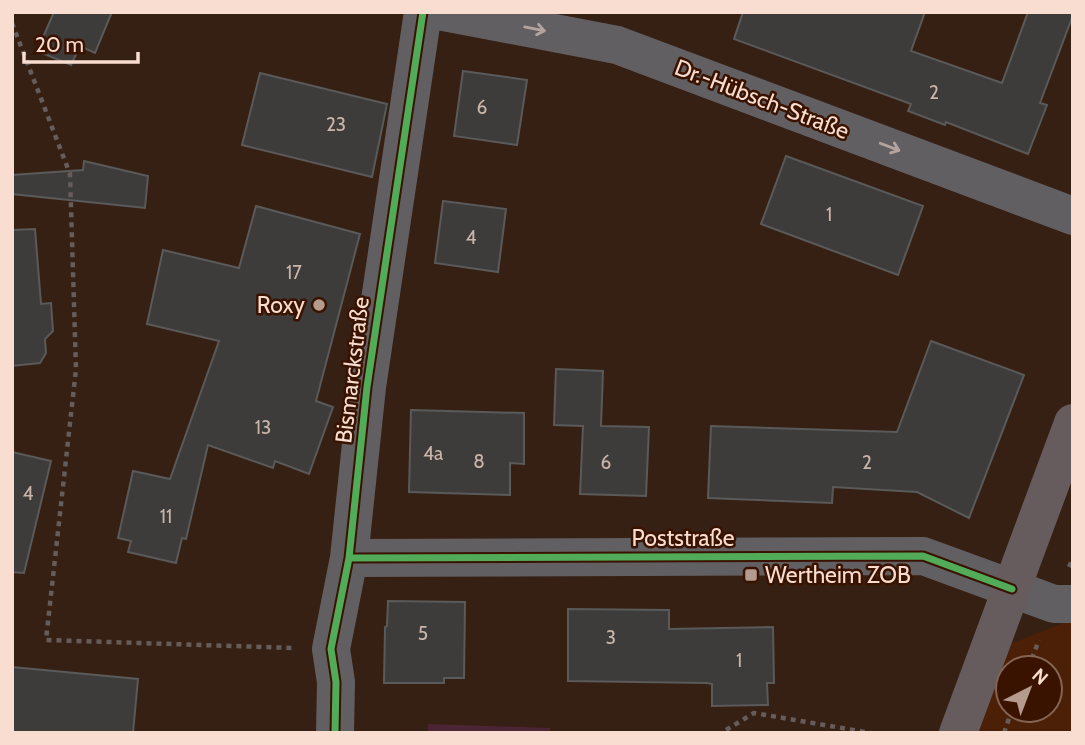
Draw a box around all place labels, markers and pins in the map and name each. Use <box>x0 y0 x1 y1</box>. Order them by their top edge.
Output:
place label: Roxy <box>257 291 305 319</box>
marker: Roxy <box>311 297 327 313</box>
place label: Wertheim ZOB <box>765 561 911 589</box>
marker: Wertheim ZOB <box>743 567 759 583</box>

